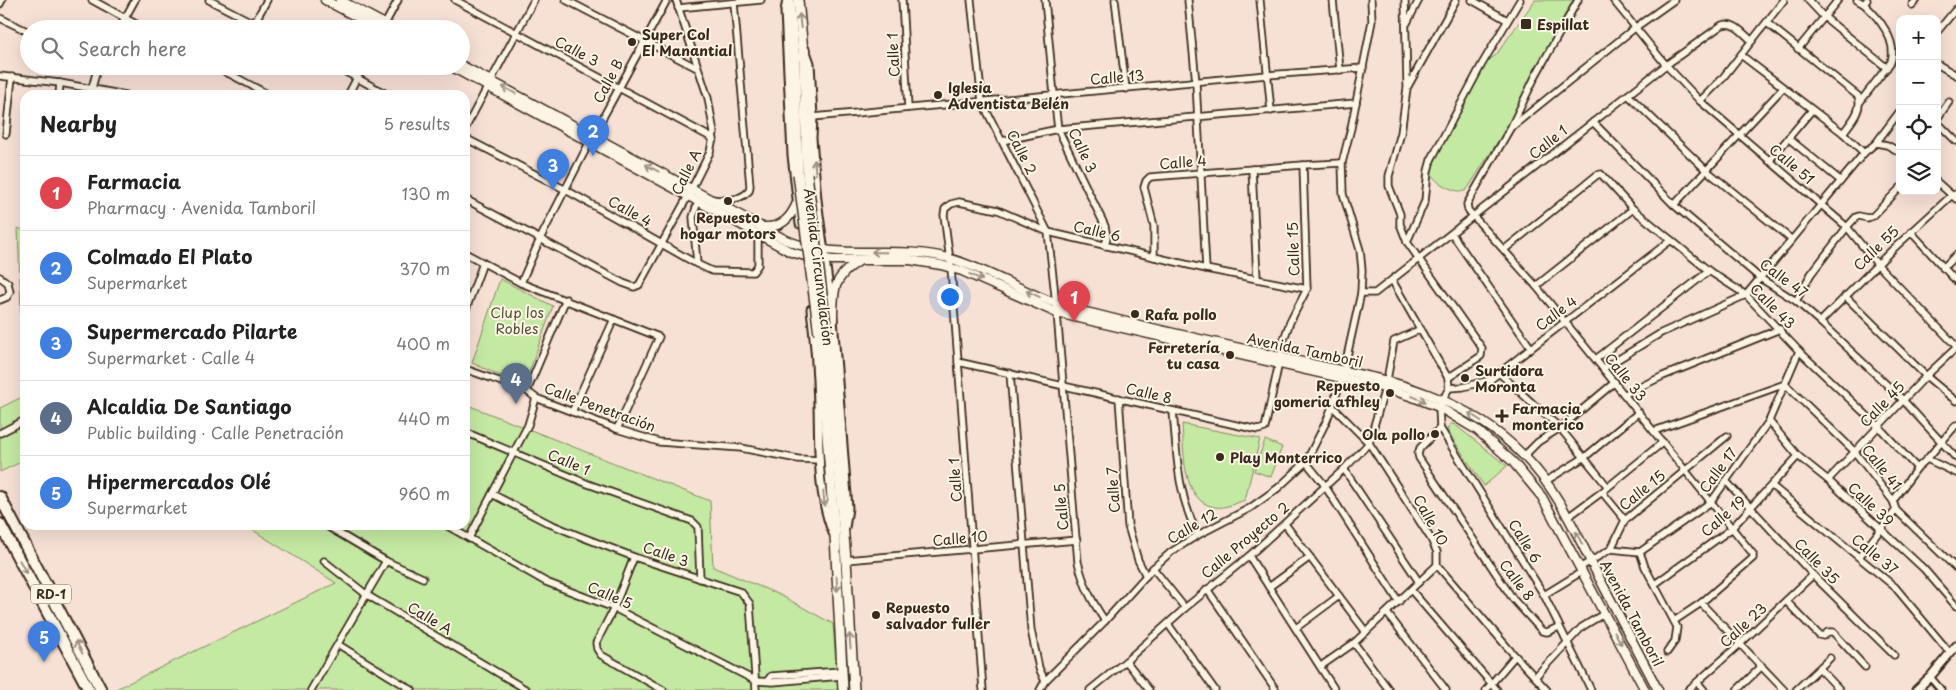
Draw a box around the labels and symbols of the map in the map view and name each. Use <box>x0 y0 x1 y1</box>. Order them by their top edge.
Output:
one-way arrow <box>795 13 805 29</box>
place label: Espillat <box>1537 14 1590 35</box>
marker: Espillat <box>1519 17 1533 31</box>
place label: Super Col El Manantial <box>642 24 732 61</box>
street label: Calle 3 <box>551 31 603 71</box>
street label: Calle 1 <box>881 32 905 78</box>
marker: Super Col El Manantial <box>626 36 638 48</box>
street label: Calle B <box>588 55 628 107</box>
street label: Calle 13 <box>1089 64 1145 90</box>
place label: Iglesia Adventista Belén <box>948 77 1069 114</box>
one-way arrow <box>502 85 517 95</box>
marker: Iglesia Adventista Belén <box>932 89 944 101</box>
pin: 2 <box>577 115 609 156</box>
street label: Calle 1 <box>1524 120 1572 164</box>
street label: Calle 3 <box>1063 124 1103 176</box>
street label: Calle 2 <box>1002 126 1042 178</box>
street label: Calle 51 <box>1765 139 1819 189</box>
street label: Calle A <box>666 145 706 199</box>
pin: 3 <box>537 149 569 190</box>
street label: Calle 4 <box>1159 150 1207 174</box>
one-way arrow <box>810 160 819 176</box>
one-way arrow <box>645 163 660 172</box>
street label: Avenida Circunvalación <box>799 187 839 347</box>
street label: Calle 4 <box>604 190 656 232</box>
marker: Repuesto hogar motors <box>722 195 734 207</box>
place label: Repuesto hogar motors <box>680 207 776 244</box>
street label: Calle 6 <box>1071 215 1123 247</box>
street label: Calle 15 <box>1282 221 1304 277</box>
street label: Calle 55 <box>1848 221 1904 275</box>
one-way arrow <box>871 247 887 257</box>
street label: Calle 47 <box>1756 253 1813 303</box>
one-way arrow <box>968 273 983 283</box>
street label: Calle 43 <box>1746 279 1800 333</box>
pin: 1 <box>1058 281 1090 322</box>
your location <box>937 284 963 310</box>
one-way arrow <box>1026 288 1041 298</box>
street label: Calle 4 <box>1531 290 1581 336</box>
park label: Clup los Robles <box>490 302 544 339</box>
place label: Rafa pollo <box>1145 304 1216 325</box>
marker: Rafa pollo <box>1129 308 1141 320</box>
street label: Avenida Tamboril <box>1245 327 1365 373</box>
place label: Ferretería tu casa <box>1148 337 1220 374</box>
street label: Calle 33 <box>1600 348 1652 406</box>
marker: Ferretería tu casa <box>1224 349 1236 361</box>
place label: Surtidora Moronta <box>1475 360 1544 397</box>
pin: 4 <box>500 363 532 404</box>
marker: Surtidora Moronta <box>1459 372 1471 384</box>
place label: Repuesto gomeria afhley <box>1274 375 1380 412</box>
street label: Calle 45 <box>1855 376 1909 432</box>
street label: Calle Penetración <box>541 377 659 437</box>
street label: Calle 8 <box>1124 378 1174 408</box>
marker: Repuesto gomeria afhley <box>1384 387 1396 399</box>
one-way arrow <box>1410 395 1426 404</box>
place label: Farmacia monterico <box>1512 398 1584 435</box>
marker: Farmacia monterico <box>1496 410 1508 422</box>
one-way arrow <box>1468 411 1482 422</box>
place label: Ola pollo <box>1362 424 1425 445</box>
marker: Ola pollo <box>1429 428 1441 440</box>
street label: Calle 41 <box>1857 440 1907 494</box>
street label: Calle 17 <box>1694 442 1742 497</box>
street label: Calle 1 <box>544 444 594 480</box>
place label: Play Monterrico <box>1230 447 1342 468</box>
marker: Play Monterrico <box>1214 451 1226 463</box>
street label: Calle 1 <box>943 457 967 503</box>
street label: Calle 15 <box>1614 465 1670 515</box>
street label: Calle 7 <box>1101 466 1125 514</box>
street label: Calle 39 <box>1843 477 1899 531</box>
street label: Calle 5 <box>1048 483 1074 531</box>
one-way arrow <box>819 490 829 506</box>
street label: Calle 10 <box>1408 491 1454 549</box>
street label: Calle 19 <box>1696 491 1750 541</box>
street label: Calle Proyecto 2 <box>1196 497 1294 583</box>
street label: Calle 12 <box>1163 503 1221 549</box>
street label: Calle 6 <box>1503 515 1547 567</box>
street label: Calle 10 <box>932 525 988 551</box>
street label: Calle 37 <box>1847 529 1903 580</box>
one-way arrow <box>1574 531 1583 546</box>
street label: Calle 35 <box>1790 533 1844 589</box>
street label: Calle 3 <box>640 536 692 572</box>
street label: Calle 8 <box>1495 555 1539 605</box>
street label: Avenida Tamboril <box>1595 556 1669 670</box>
one-way arrow <box>18 559 28 574</box>
street label: Calle 5 <box>584 576 636 614</box>
one-way arrow <box>832 576 841 592</box>
road number: RD-1 <box>31 584 71 604</box>
street label: Calle A <box>404 596 457 640</box>
place label: Repuesto salvador fuller <box>886 597 991 634</box>
street label: Calle 23 <box>1715 598 1771 652</box>
marker: Repuesto salvador fuller <box>870 609 882 621</box>
pin: 5 <box>28 621 60 662</box>
one-way arrow <box>1613 630 1623 645</box>
one-way arrow <box>845 634 855 650</box>
one-way arrow <box>73 640 83 655</box>

